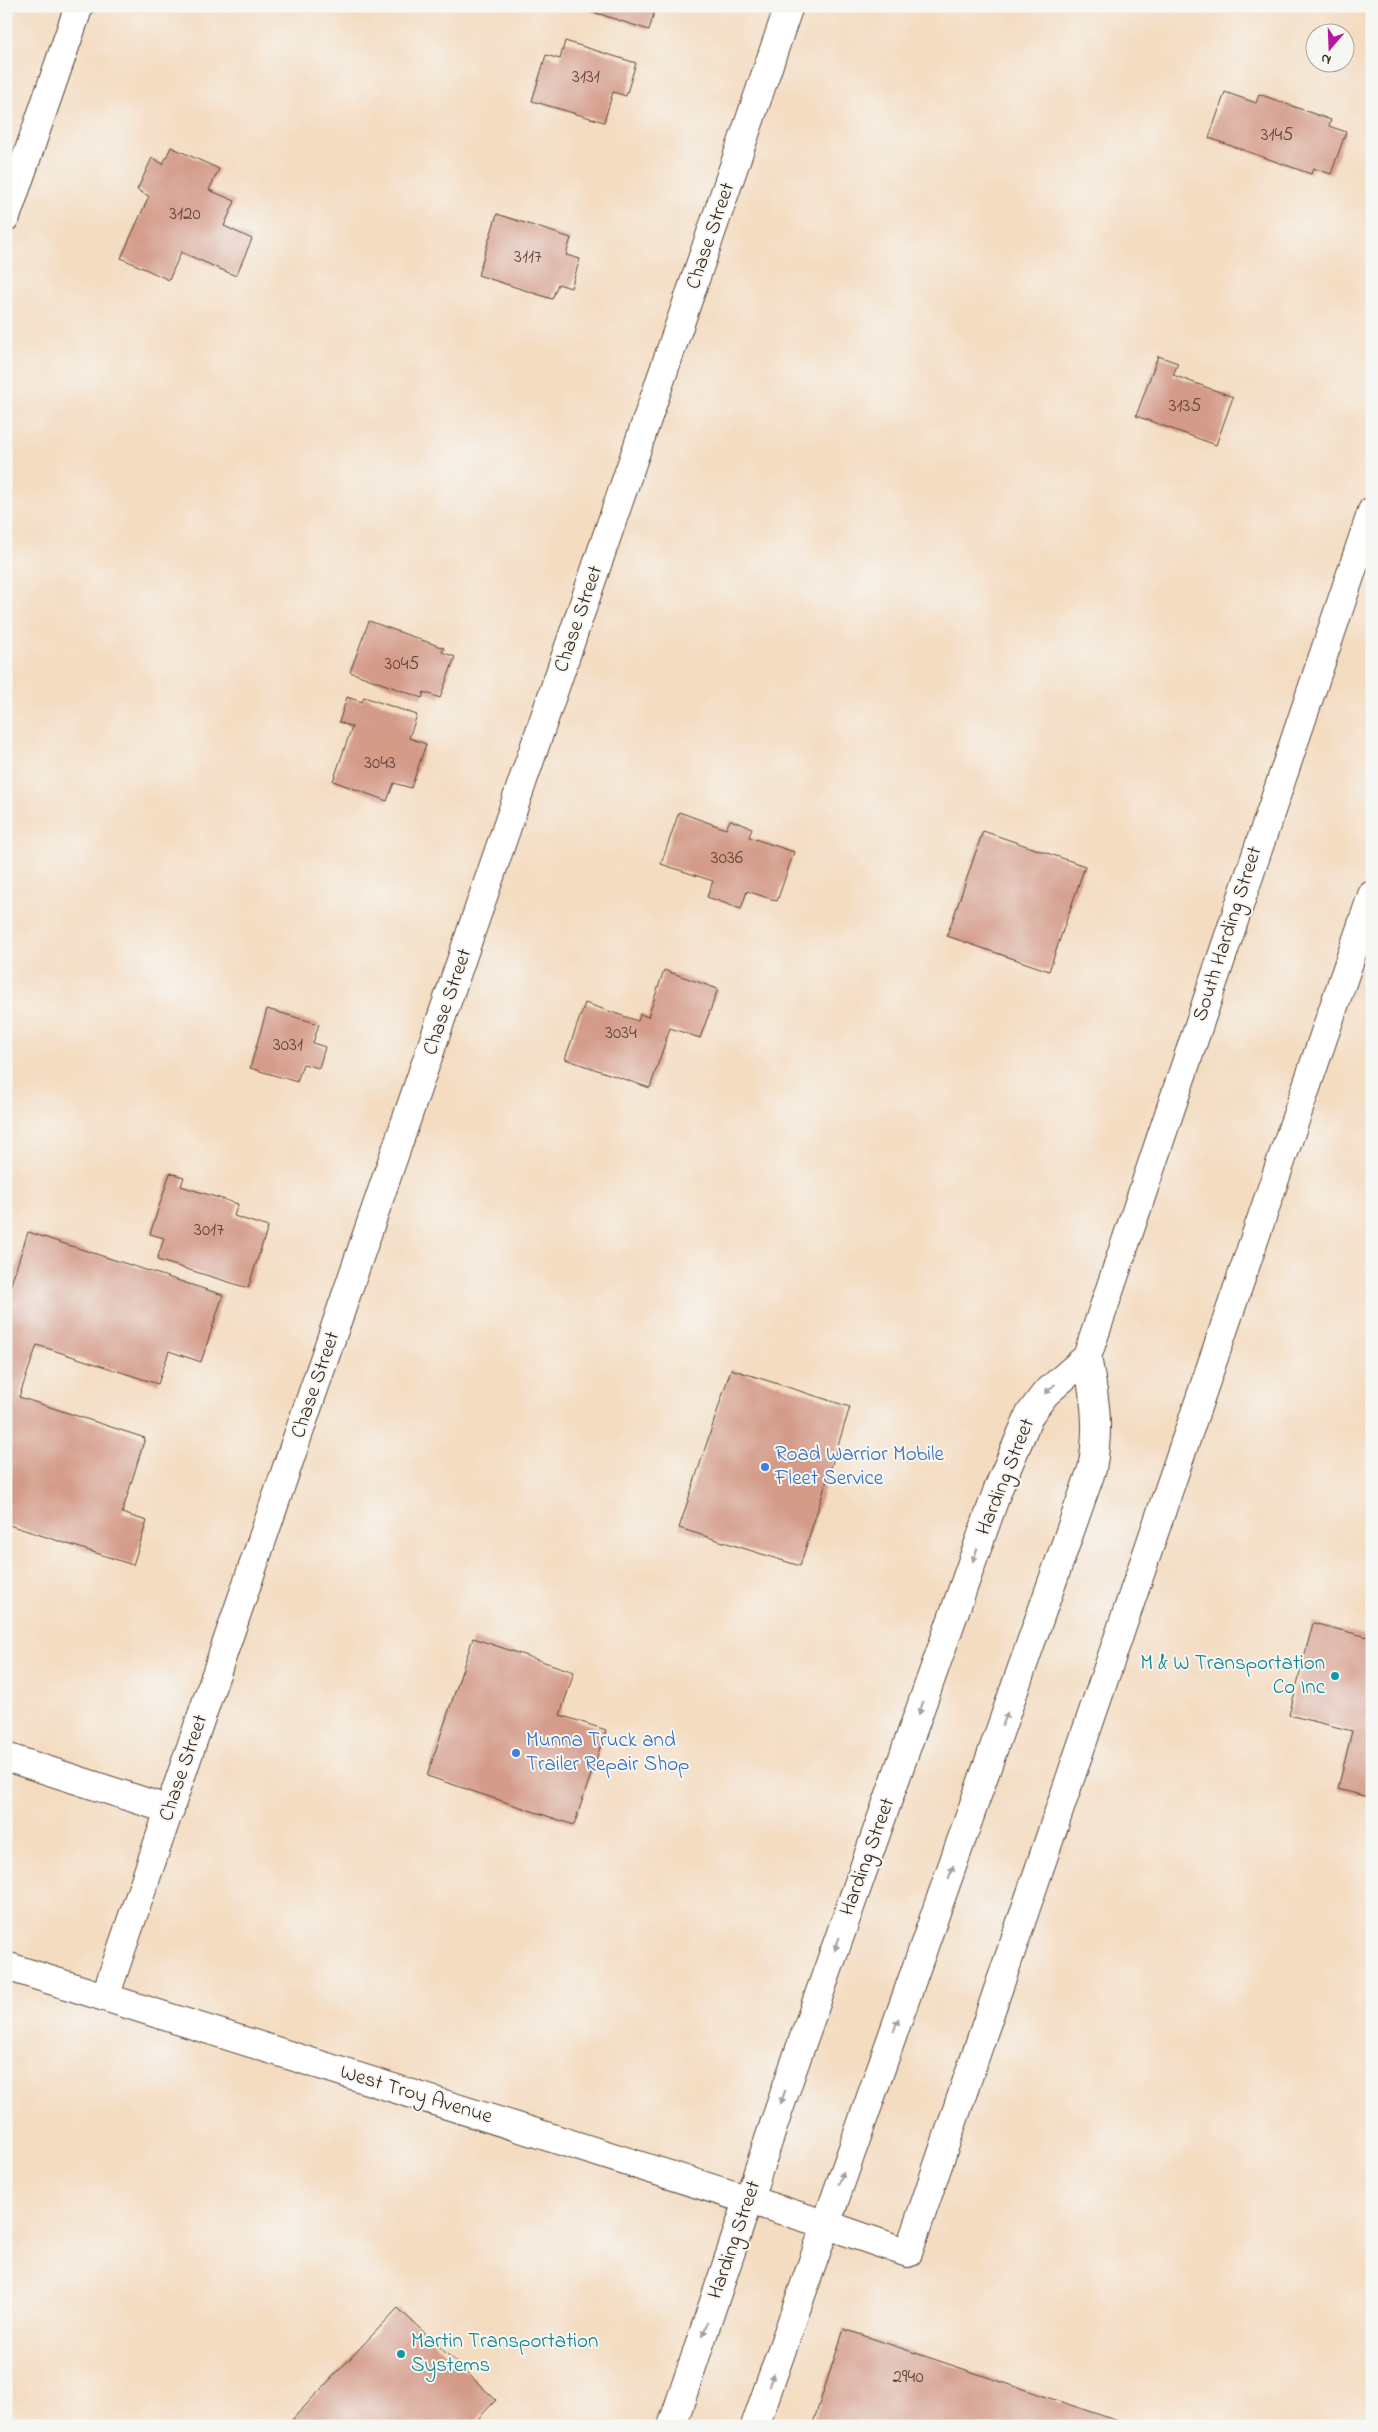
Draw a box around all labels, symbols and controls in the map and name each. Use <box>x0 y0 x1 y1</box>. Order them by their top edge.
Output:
north arrow <box>1306 22 1356 72</box>
text: N <box>1318 47 1334 70</box>
house number: 3131 <box>572 64 600 91</box>
house number: 3145 <box>1261 122 1293 149</box>
street label: Chase Street <box>679 179 743 293</box>
house number: 3120 <box>169 201 201 228</box>
house number: 3117 <box>514 244 542 271</box>
house number: 3135 <box>1169 393 1201 420</box>
street label: Chase Street <box>547 562 611 676</box>
house number: 3045 <box>385 651 420 678</box>
house number: 3043 <box>364 750 396 777</box>
street label: South Harding Street <box>1186 843 1272 1026</box>
house number: 3036 <box>711 845 743 872</box>
street label: Chase Street <box>416 945 480 1059</box>
house number: 3034 <box>605 1020 637 1047</box>
house number: 3031 <box>273 1032 303 1059</box>
house number: 3017 <box>194 1217 224 1244</box>
street label: Chase Street <box>284 1328 348 1442</box>
one-way arrow <box>1045 1383 1057 1395</box>
street label: Harding Street <box>969 1414 1045 1541</box>
place label: Road Warrior Mobile Fleet Service <box>774 1440 944 1494</box>
marker: Road Warrior Mobile Fleet Service <box>759 1461 771 1473</box>
one-way arrow <box>971 1548 979 1563</box>
place label: M & W Transportation Co Inc <box>1140 1649 1326 1703</box>
marker: M & W Transportation Co Inc <box>1329 1670 1341 1682</box>
one-way arrow <box>917 1701 925 1716</box>
street label: Chase Street <box>152 1711 216 1825</box>
one-way arrow <box>1001 1711 1009 1726</box>
place label: Munna Truck and Trailer Repair Shop <box>526 1726 689 1780</box>
marker: Munna Truck and Trailer Repair Shop <box>510 1747 522 1759</box>
street label: Harding Street <box>833 1794 905 1921</box>
one-way arrow <box>947 1864 955 1879</box>
one-way arrow <box>833 1936 840 1951</box>
one-way arrow <box>892 2017 900 2032</box>
street label: West Troy Avenue <box>336 2058 496 2135</box>
one-way arrow <box>779 2090 787 2105</box>
one-way arrow <box>837 2170 845 2185</box>
street label: Harding Street <box>701 2177 771 2304</box>
one-way arrow <box>700 2322 708 2337</box>
place label: Martin Transportation Systems <box>411 2327 598 2383</box>
marker: Martin Transportation Systems <box>395 2348 407 2360</box>
house number: 2940 <box>892 2364 924 2391</box>
one-way arrow <box>768 2372 775 2387</box>

